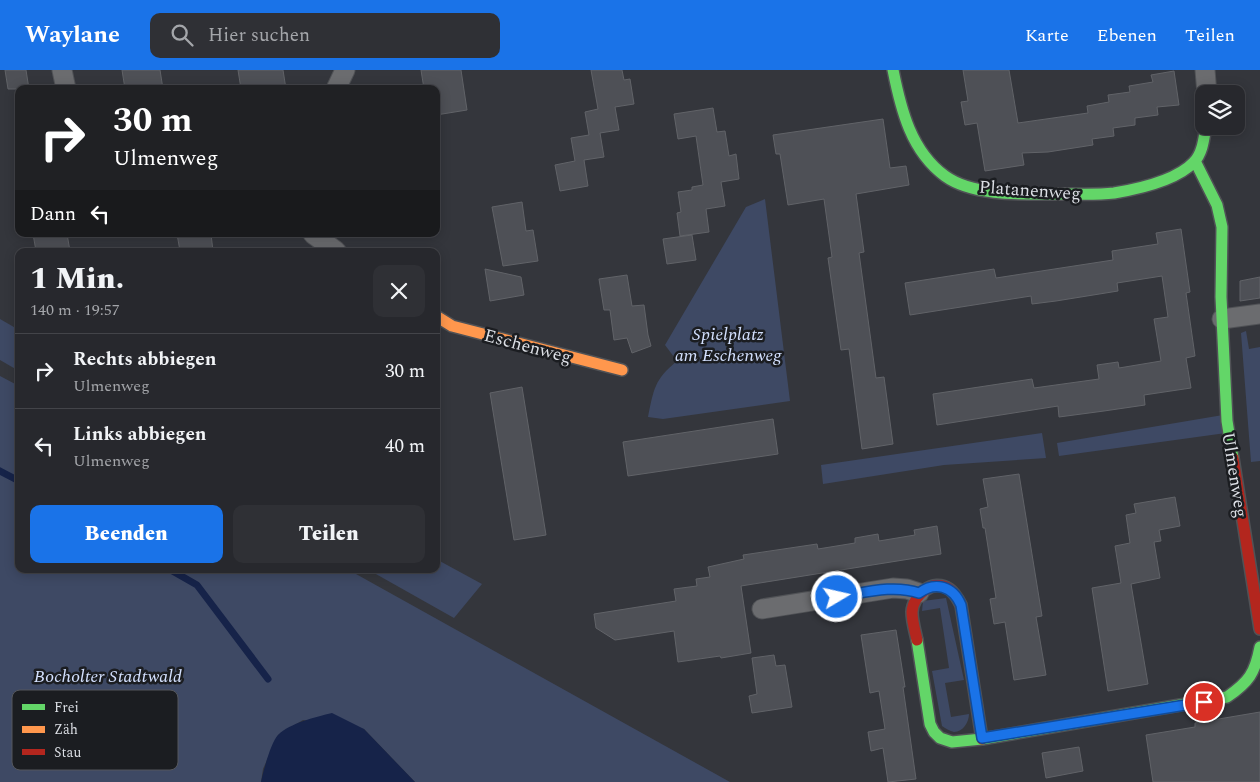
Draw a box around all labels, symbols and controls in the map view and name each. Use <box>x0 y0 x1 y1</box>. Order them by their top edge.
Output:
search box <box>150 13 500 58</box>
text: Waylane <box>25 17 120 53</box>
icon: search <box>168 21 196 49</box>
text: Hier suchen <box>208 21 310 50</box>
text: Karte <box>1025 22 1069 49</box>
text: Ebenen <box>1097 22 1157 49</box>
text: Teilen <box>1185 22 1235 49</box>
map controls <box>1195 85 1245 135</box>
button: layers <box>1195 85 1245 135</box>
text: 30 m <box>113 94 193 147</box>
icon: right <box>30 105 95 170</box>
text: Ulmenweg <box>113 142 218 175</box>
street label: Platanenweg <box>978 173 1082 208</box>
text: Dann <box>30 200 76 229</box>
icon: left <box>86 200 114 228</box>
text: 1 Min. <box>30 256 124 302</box>
button: close <box>373 265 425 317</box>
text: 140 m · 19:57 <box>30 298 120 322</box>
park label: Spielplatz am Eschenweg <box>675 321 782 369</box>
street label: Eschenweg <box>481 322 575 371</box>
text: Rechts abbiegen <box>73 345 217 374</box>
icon: right <box>30 357 58 385</box>
text: 30 m <box>385 357 425 386</box>
text: Ulmenweg <box>73 374 150 398</box>
text: Links abbiegen <box>73 420 207 449</box>
street label: Ulmenweg <box>1214 430 1255 520</box>
icon: left <box>30 432 58 460</box>
text: 40 m <box>385 432 425 461</box>
text: Ulmenweg <box>73 449 150 473</box>
button: Beenden <box>30 505 223 563</box>
button: Teilen <box>233 505 425 563</box>
position arrow <box>810 570 862 622</box>
park label: Bocholter Stadtwald <box>34 663 182 690</box>
pin <box>1183 681 1225 723</box>
icon: arrive <box>1190 688 1218 716</box>
legend <box>12 690 178 770</box>
text: Frei <box>54 697 79 718</box>
text: Zäh <box>54 719 78 740</box>
text: Stau <box>54 742 81 763</box>

